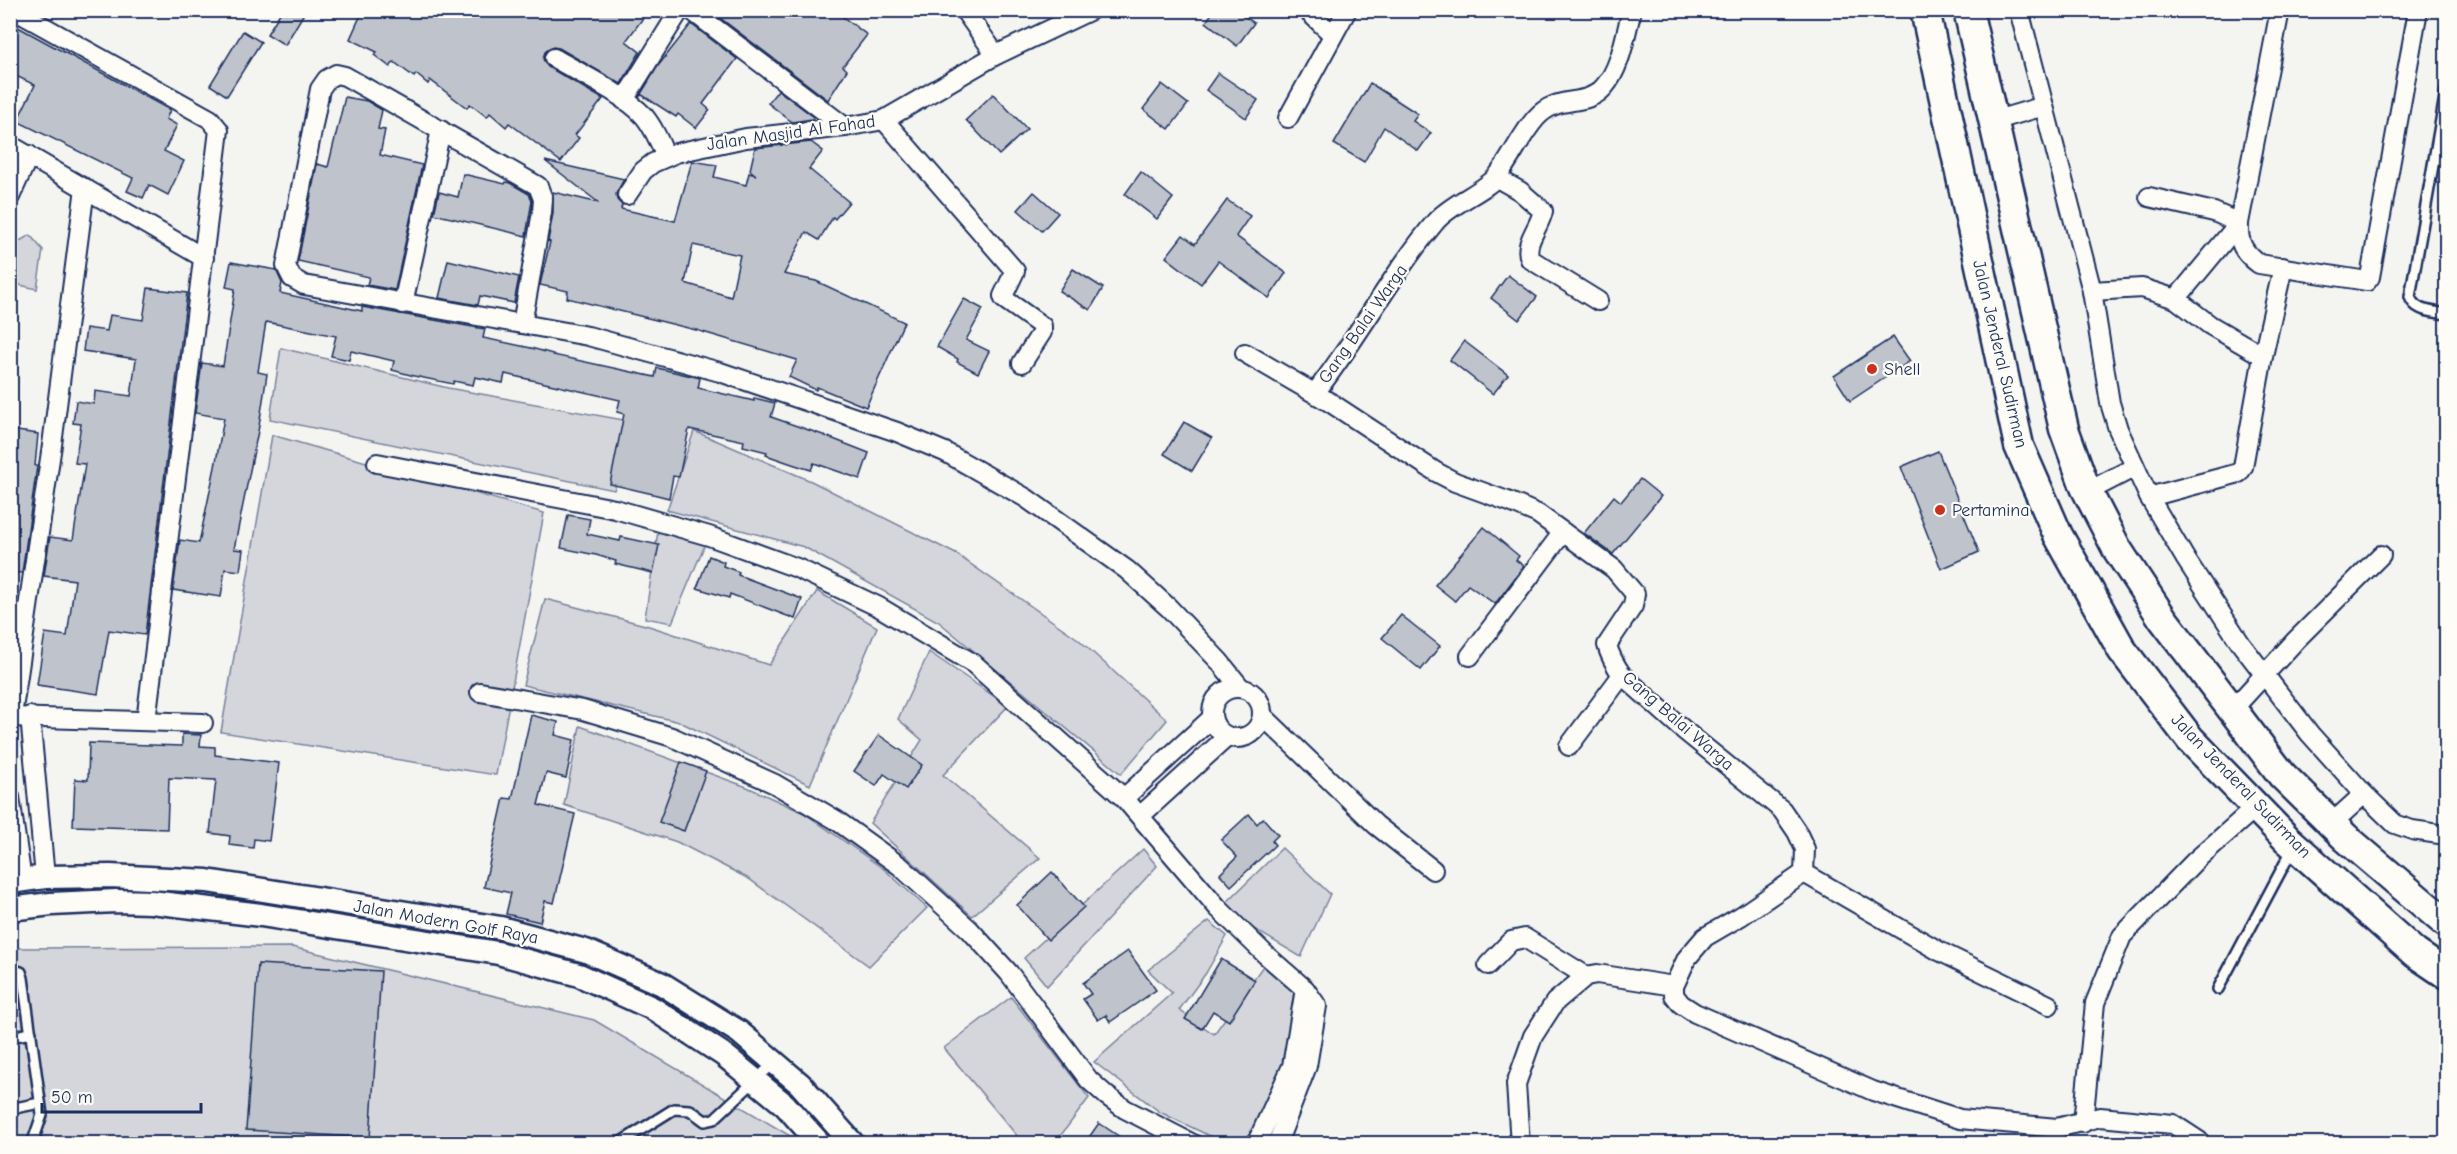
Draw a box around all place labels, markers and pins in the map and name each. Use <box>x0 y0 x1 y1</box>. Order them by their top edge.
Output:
place label: Shell <box>1884 359 1921 380</box>
marker: Shell <box>1865 362 1879 376</box>
place label: Pertamina <box>1952 500 2030 521</box>
marker: Pertamina <box>1933 503 1947 517</box>

